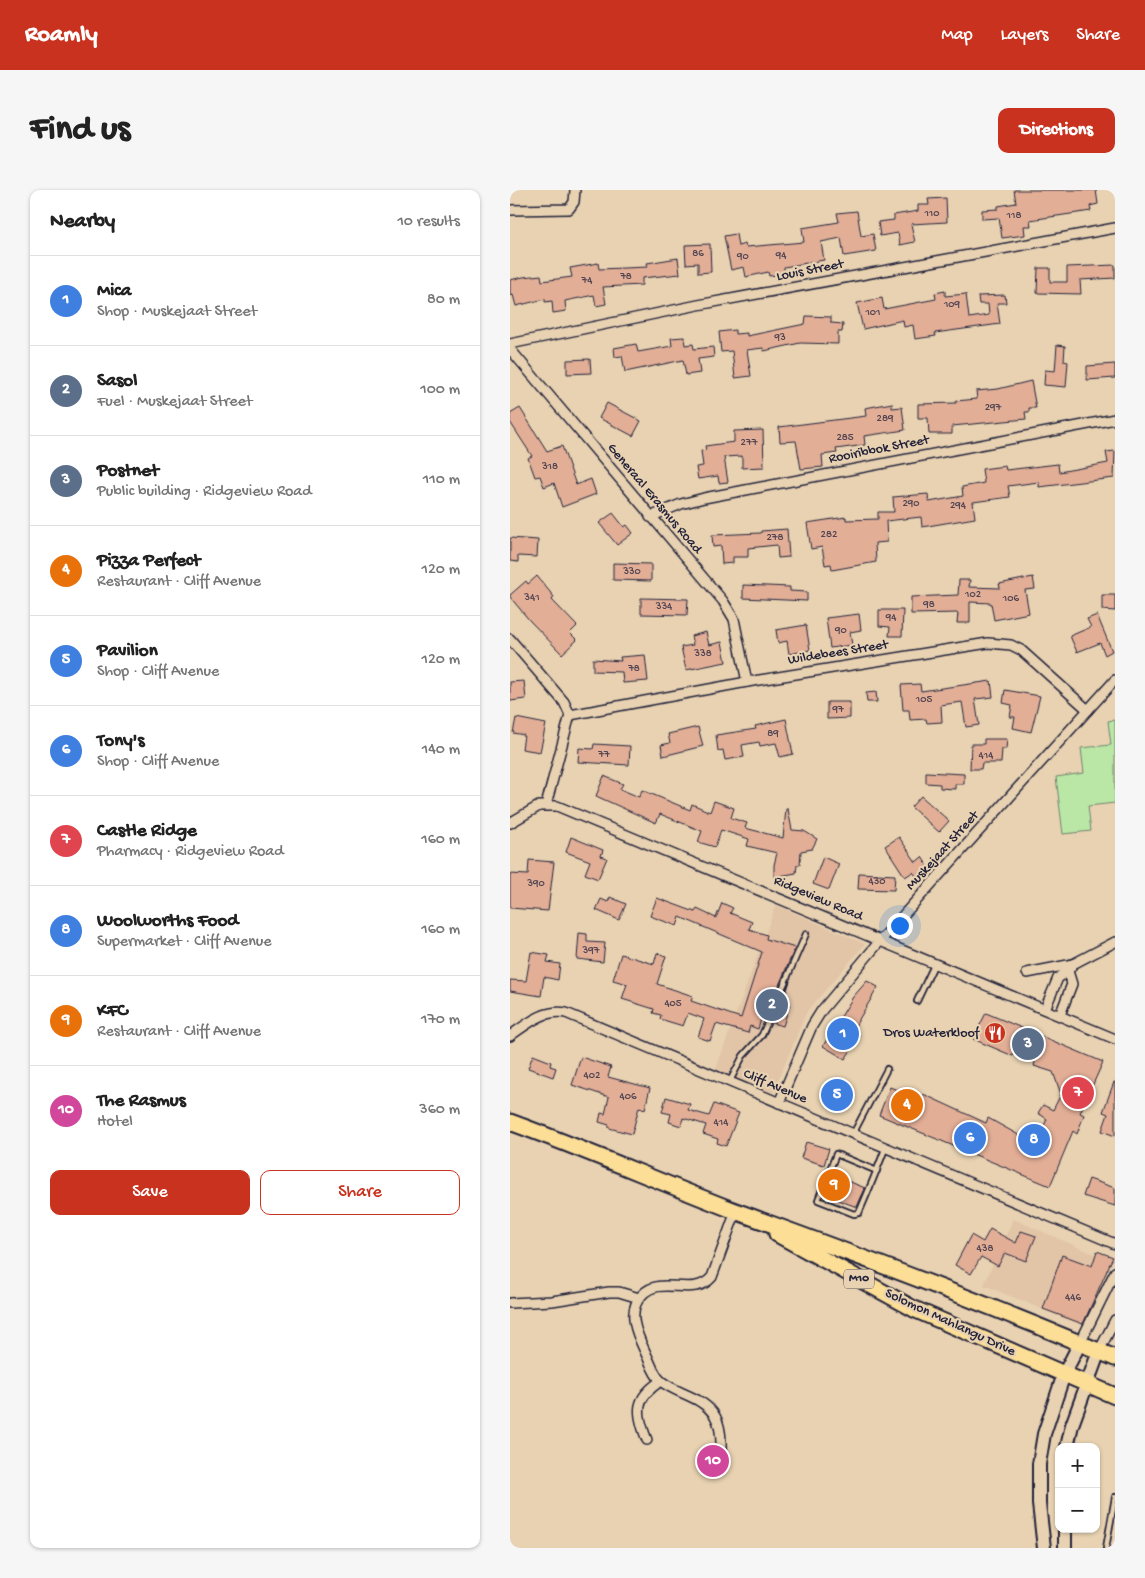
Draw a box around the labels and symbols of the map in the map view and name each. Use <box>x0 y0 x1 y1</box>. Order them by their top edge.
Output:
house number: 110 <box>923 208 940 220</box>
house number: 118 <box>1006 210 1021 222</box>
house number: 86 <box>692 248 704 260</box>
house number: 94 <box>775 250 787 262</box>
house number: 90 <box>736 251 749 263</box>
street label: Louis Street <box>775 256 846 286</box>
house number: 78 <box>619 271 632 283</box>
house number: 74 <box>581 275 593 287</box>
house number: 109 <box>943 299 961 311</box>
house number: 101 <box>864 307 881 319</box>
house number: 93 <box>773 332 786 344</box>
house number: 297 <box>985 402 1002 414</box>
house number: 289 <box>877 413 894 425</box>
street label: Rooiribbok Street <box>827 432 932 468</box>
house number: 285 <box>836 432 854 444</box>
house number: 277 <box>741 437 758 449</box>
street label: Generaal Erasmus Road <box>603 440 706 559</box>
house number: 318 <box>541 461 558 473</box>
house number: 290 <box>902 498 920 510</box>
house number: 294 <box>950 500 967 512</box>
house number: 282 <box>821 529 838 541</box>
house number: 278 <box>766 532 784 544</box>
house number: 330 <box>622 566 641 578</box>
house number: 102 <box>964 589 982 601</box>
house number: 341 <box>523 592 540 604</box>
house number: 106 <box>1002 593 1020 605</box>
house number: 98 <box>922 599 935 611</box>
house number: 334 <box>655 601 673 613</box>
house number: 94 <box>885 612 897 624</box>
house number: 90 <box>834 625 847 637</box>
street label: Wildebees Street <box>787 636 891 669</box>
house number: 338 <box>693 648 712 660</box>
house number: 78 <box>627 663 640 675</box>
house number: 105 <box>915 694 932 706</box>
house number: 97 <box>831 704 844 716</box>
house number: 89 <box>767 728 779 740</box>
house number: 77 <box>597 749 610 761</box>
house number: 414 <box>979 750 994 762</box>
street label: Muskejaat Street <box>903 807 984 894</box>
street label: Ridgeview Road <box>771 873 867 926</box>
house number: 430 <box>868 876 886 888</box>
house number: 390 <box>526 878 545 890</box>
your location <box>887 913 913 939</box>
house number: 397 <box>582 945 600 957</box>
pin: 2 <box>756 986 788 1024</box>
house number: 405 <box>664 998 682 1010</box>
pin: 1 <box>827 1015 859 1053</box>
restaurant icon: Dros Waterkloof <box>983 1021 1007 1045</box>
place label: Dros Waterkloof <box>882 1025 981 1042</box>
pin: 3 <box>1012 1025 1044 1063</box>
street label: Cliff Avenue <box>741 1066 810 1108</box>
house number: 402 <box>584 1070 601 1082</box>
pin: 7 <box>1062 1074 1094 1112</box>
pin: 5 <box>821 1076 853 1114</box>
pin: 4 <box>891 1086 923 1124</box>
house number: 406 <box>619 1091 637 1103</box>
house number: 414 <box>714 1117 729 1129</box>
pin: 6 <box>954 1119 986 1157</box>
pin: 8 <box>1018 1121 1050 1159</box>
pin: 9 <box>818 1166 850 1204</box>
house number: 438 <box>977 1243 993 1255</box>
road number: M10 <box>844 1270 874 1288</box>
street label: Solomon Mahlangu Drive <box>882 1285 1019 1361</box>
house number: 446 <box>1065 1292 1081 1304</box>
pin: 10 <box>697 1442 729 1480</box>

